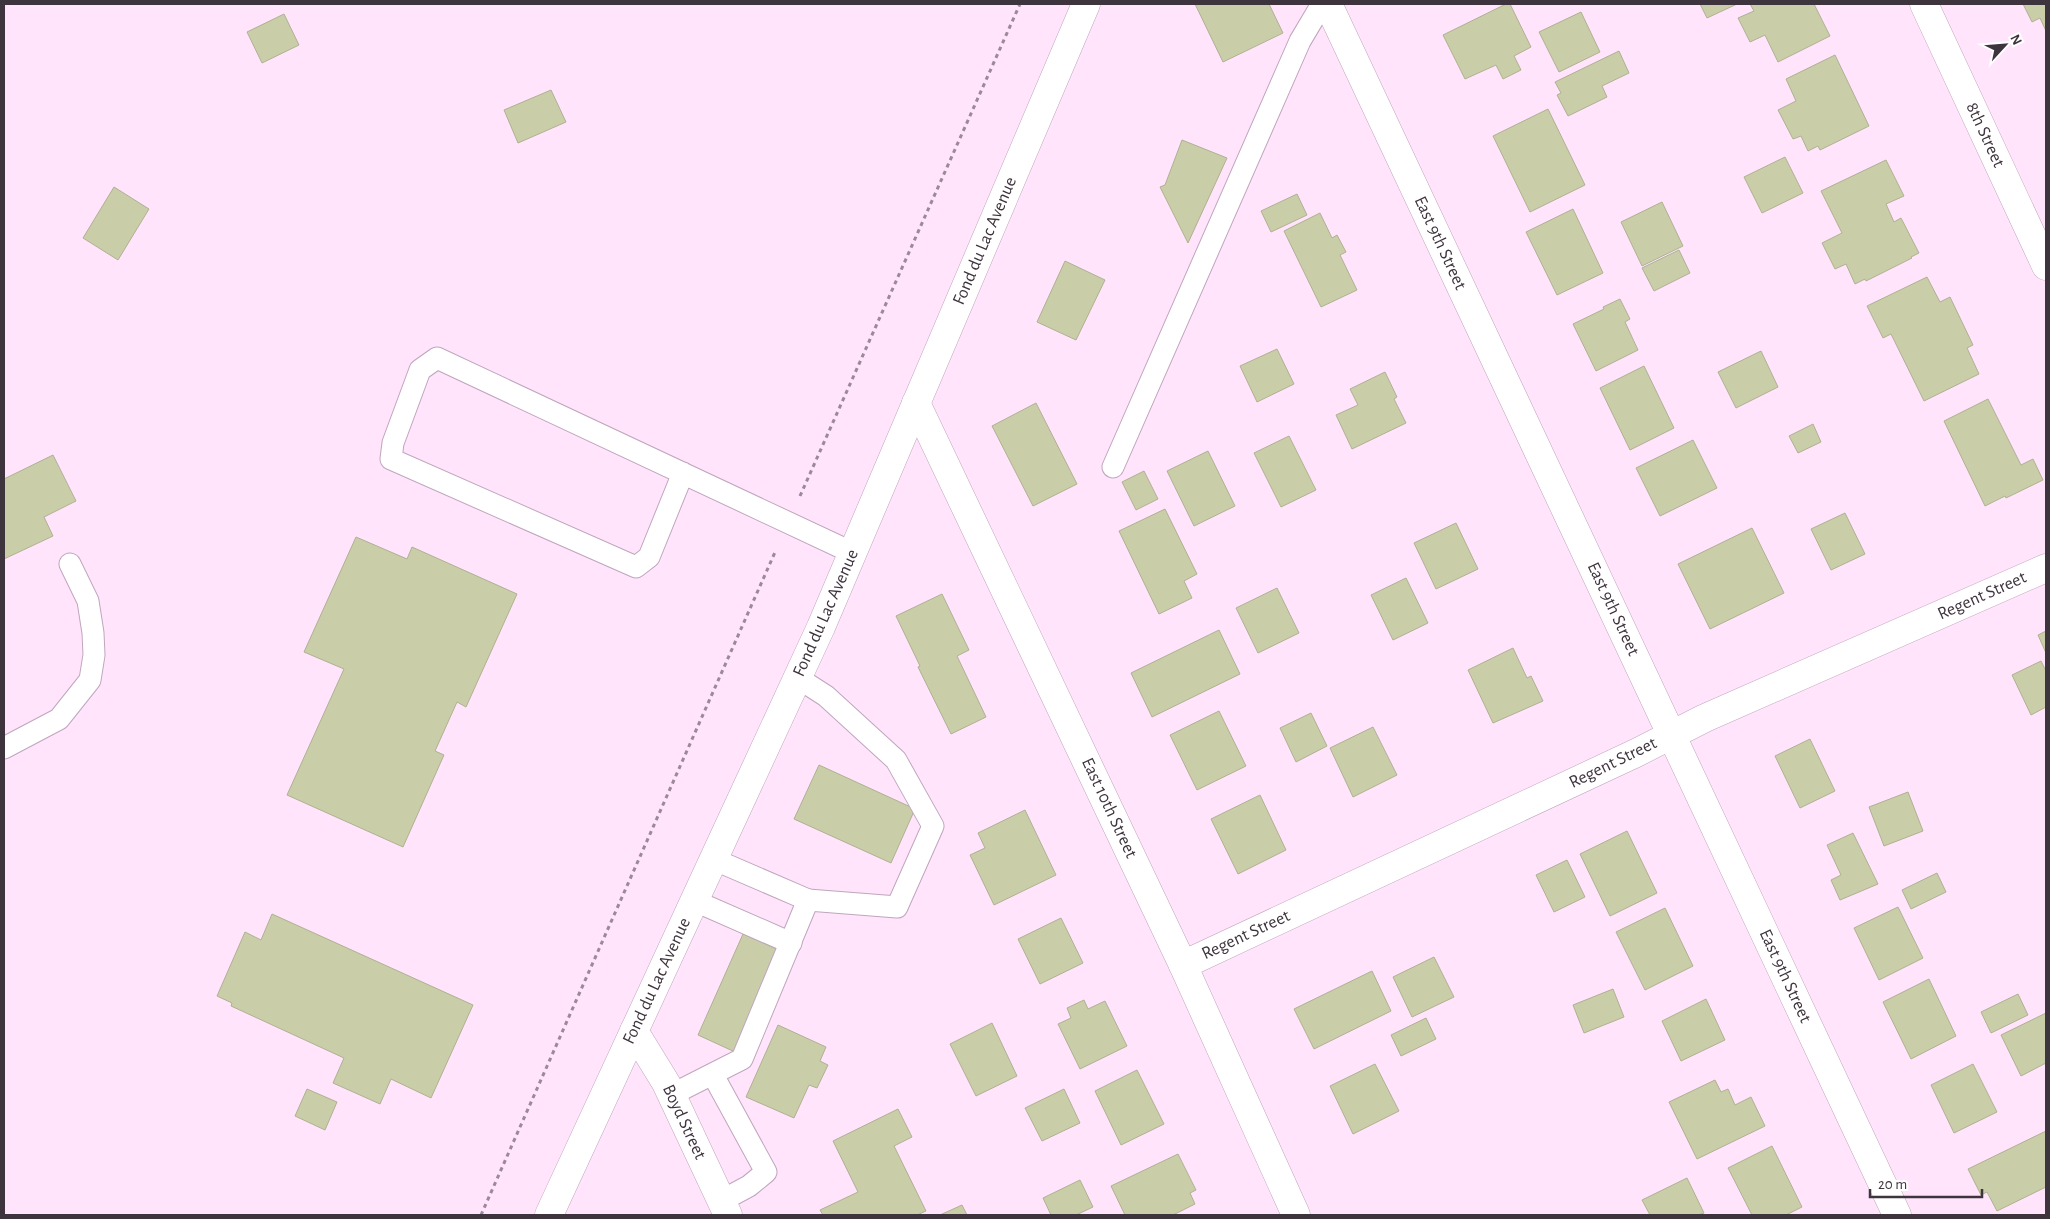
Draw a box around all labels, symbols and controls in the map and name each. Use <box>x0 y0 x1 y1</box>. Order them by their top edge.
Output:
north arrow <box>1980 20 2030 70</box>
text: N <box>2007 32 2024 47</box>
street label: 8th Street <box>1962 100 2008 170</box>
street label: Fond du Lac Avenue <box>950 174 1020 308</box>
street label: East 9th Street <box>1411 193 1470 293</box>
street label: Fond du Lac Avenue <box>790 547 862 679</box>
street label: East 9th Street <box>1584 559 1643 659</box>
street label: Regent Street <box>1935 568 2029 624</box>
street label: Regent Street <box>1566 734 1660 792</box>
street label: East 10th Street <box>1078 755 1140 861</box>
street label: Regent Street <box>1199 907 1293 963</box>
street label: Fond du Lac Avenue <box>620 915 694 1047</box>
street label: East 9th Street <box>1756 926 1815 1026</box>
street label: Boyd Street <box>659 1082 709 1162</box>
scale bar <box>1870 1166 1982 1198</box>
text: 20 m <box>1878 1177 1907 1192</box>

